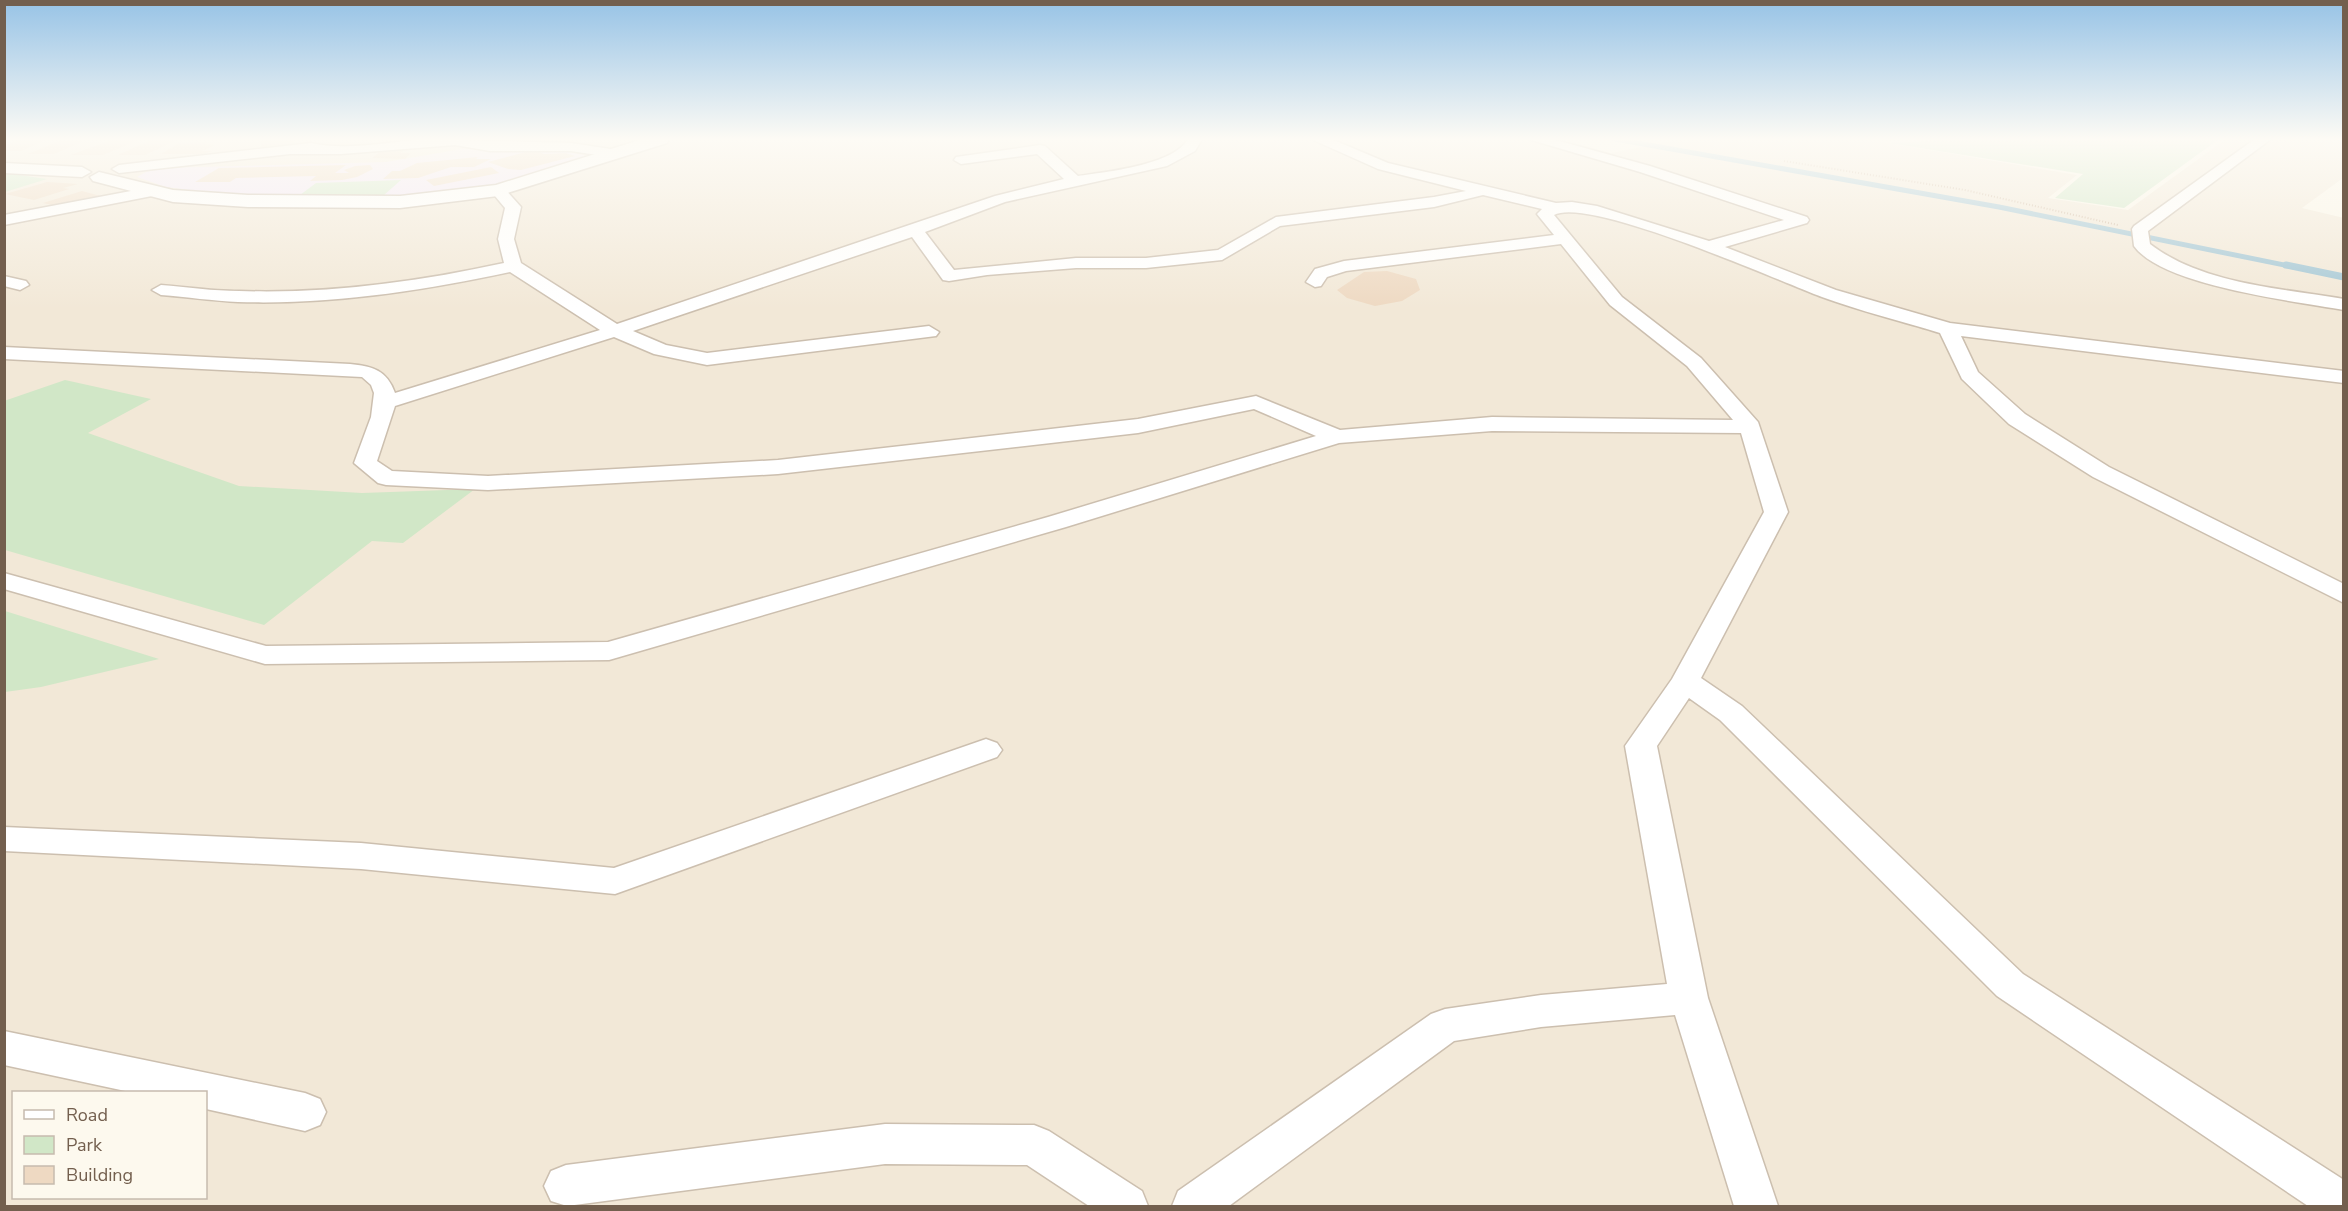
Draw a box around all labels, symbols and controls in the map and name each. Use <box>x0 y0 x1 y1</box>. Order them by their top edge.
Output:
legend <box>12 1091 207 1199</box>
text: Road <box>66 1103 108 1127</box>
text: Park <box>66 1133 103 1157</box>
text: Building <box>66 1163 133 1187</box>

